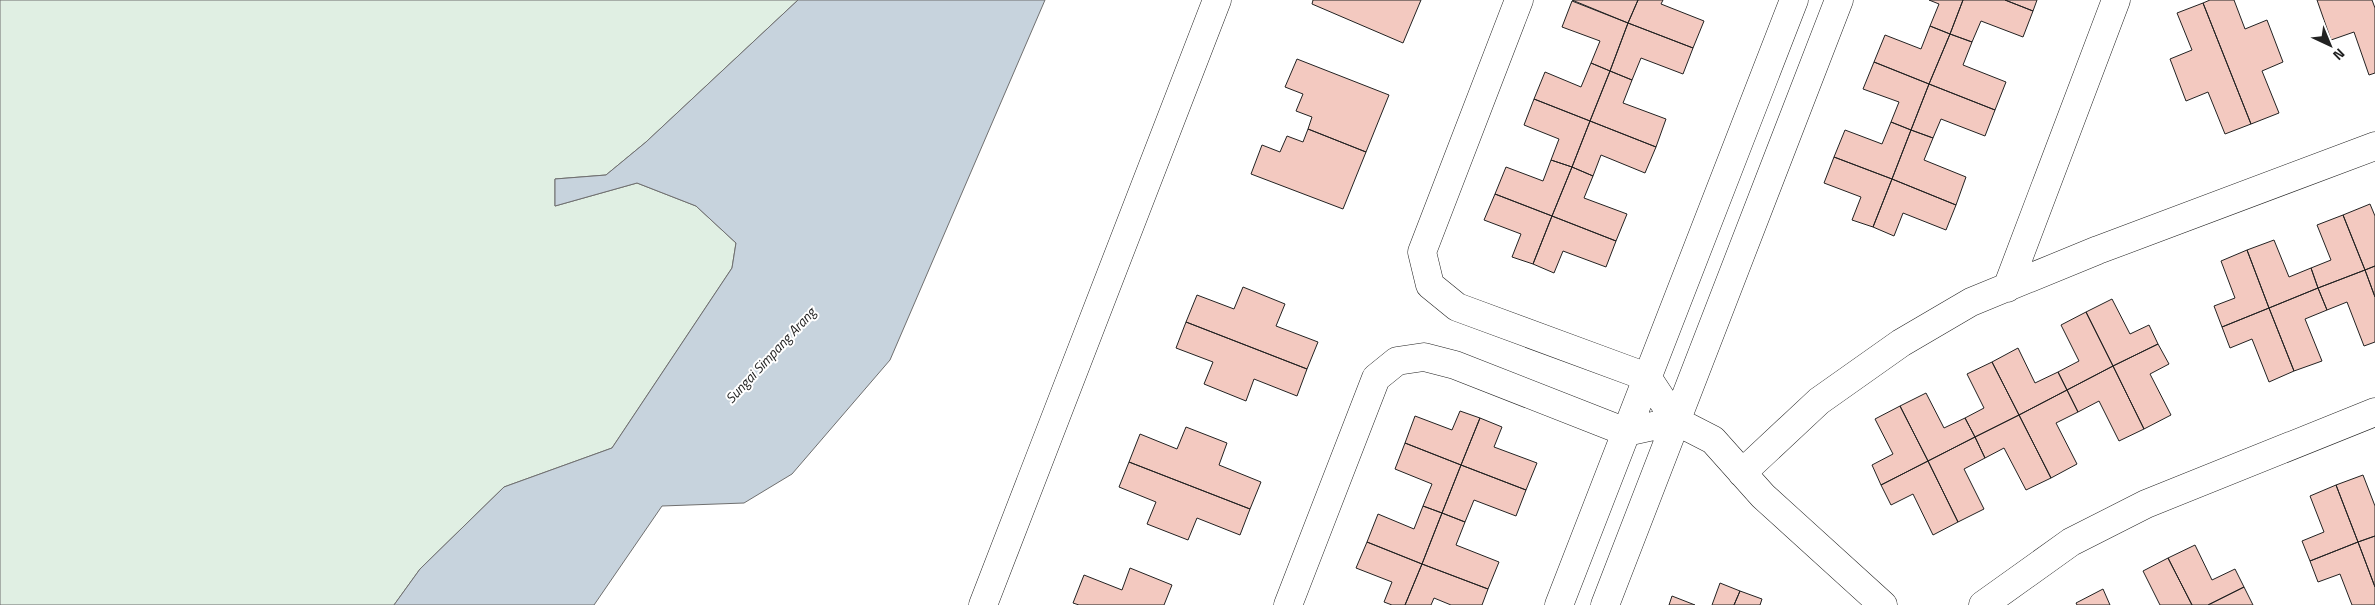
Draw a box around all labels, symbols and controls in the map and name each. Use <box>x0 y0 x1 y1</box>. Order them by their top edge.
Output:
north arrow <box>2305 20 2355 70</box>
text: N <box>2329 44 2350 66</box>
water label: Sungai Simpang Arang <box>720 301 821 408</box>

